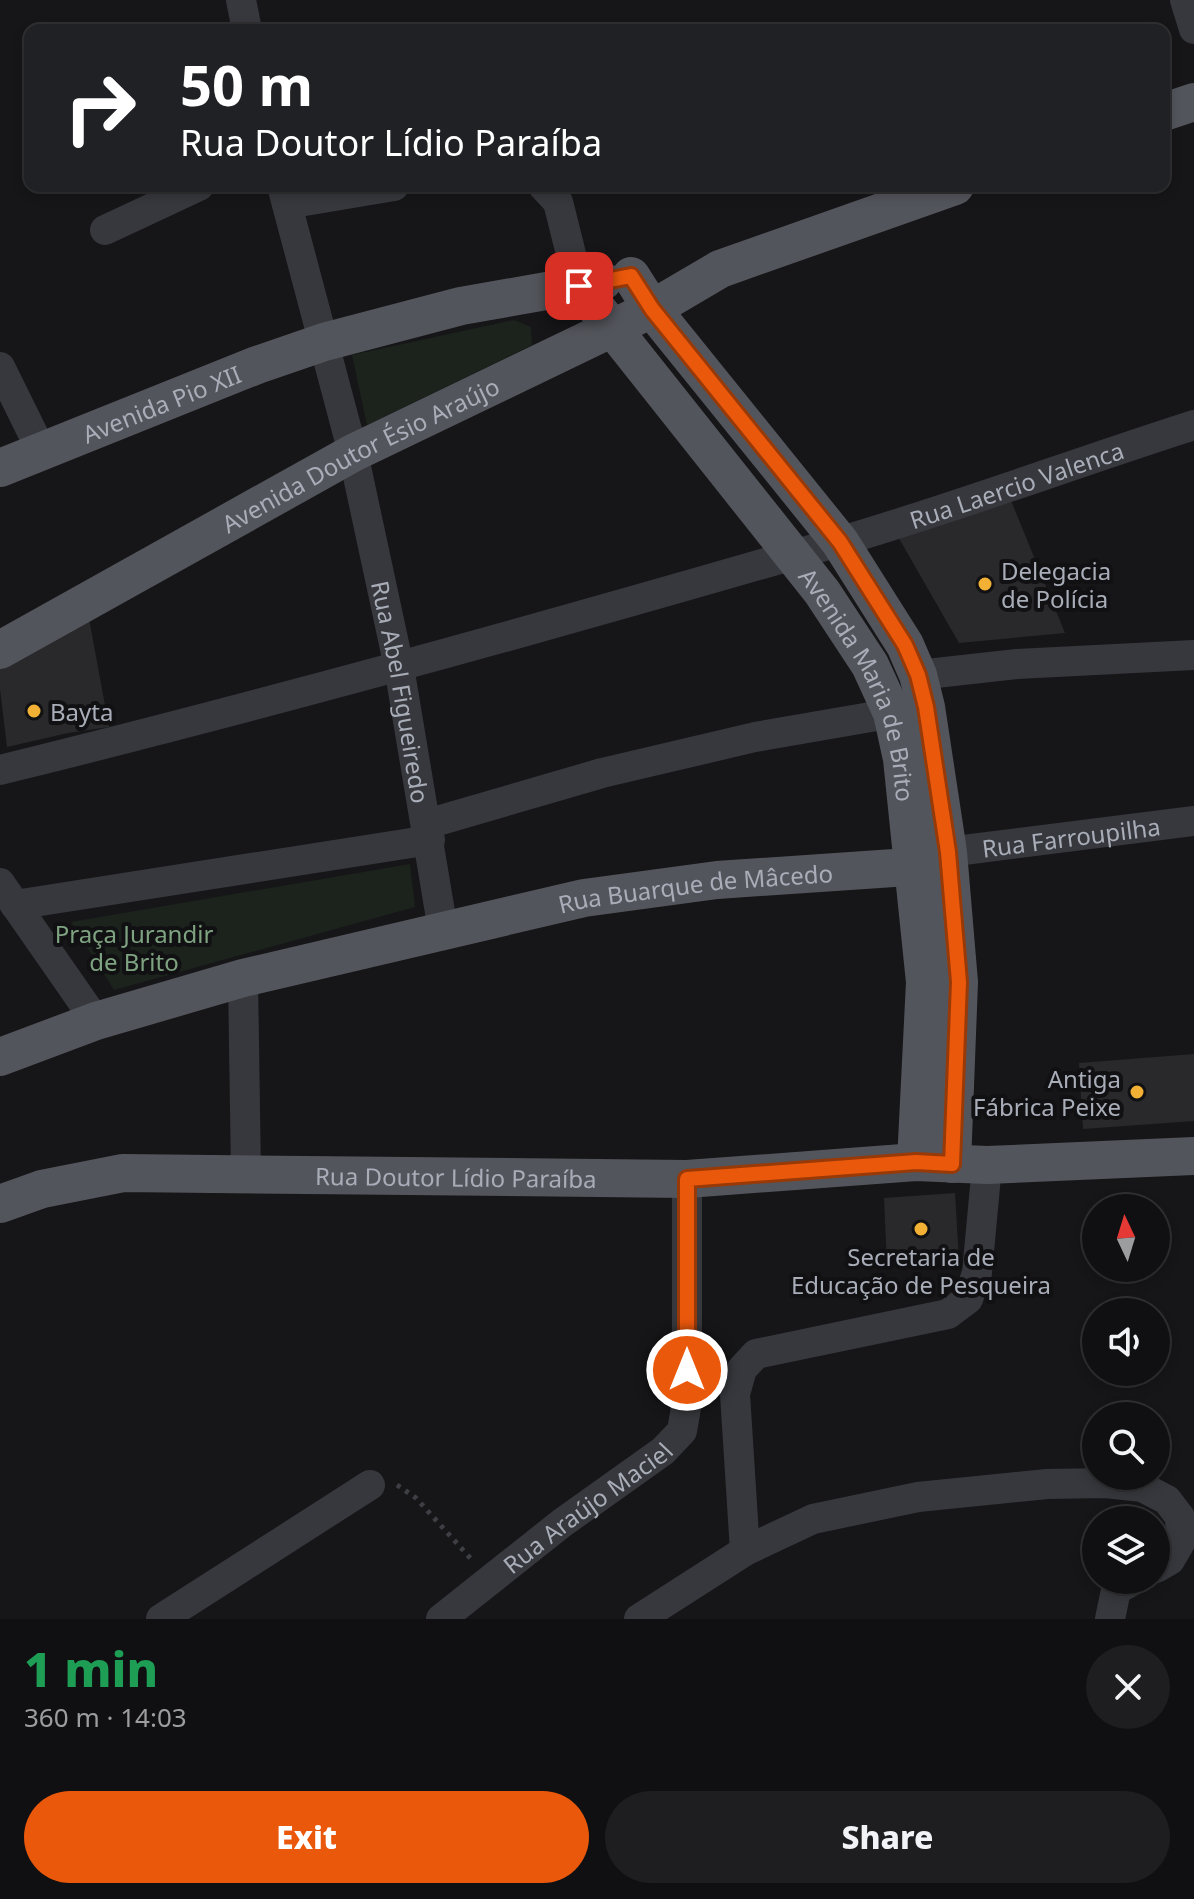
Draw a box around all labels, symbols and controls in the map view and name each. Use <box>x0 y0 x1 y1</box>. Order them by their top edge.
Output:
text: 50 m <box>180 46 313 122</box>
icon: right <box>48 56 152 160</box>
text: Rua Doutor Lídio Paraíba <box>180 118 602 167</box>
pin <box>545 252 613 320</box>
icon: arrive <box>557 264 601 308</box>
street label: Avenida Pio XII <box>77 357 246 450</box>
street label: Avenida Doutor Ésio Araújo <box>215 369 504 540</box>
street label: Rua Laercio Valenca <box>905 433 1128 536</box>
place label: Delegacia de Polícia <box>1001 554 1111 615</box>
street label: Avenida Maria de Brito <box>792 560 923 803</box>
marker: Delegacia de Polícia <box>976 575 994 593</box>
street label: Rua Abel Figueiredo <box>364 577 438 806</box>
place label: Bayta <box>50 695 113 728</box>
marker: Bayta <box>25 702 43 720</box>
street label: Rua Farroupilha <box>980 809 1162 864</box>
street label: Rua Buarque de Mâcedo <box>555 856 834 920</box>
park label: Praça Jurandir de Brito <box>55 917 213 978</box>
place label: Antiga Fábrica Peixe <box>973 1062 1121 1123</box>
marker: Antiga Fábrica Peixe <box>1128 1083 1146 1101</box>
street label: Rua Doutor Lídio Paraíba <box>315 1159 597 1195</box>
north arrow <box>1082 1194 1170 1282</box>
map controls <box>1082 1194 1170 1594</box>
marker: Secretaria de Educação de Pesqueira <box>912 1220 930 1238</box>
place label: Secretaria de Educação de Pesqueira <box>791 1240 1051 1301</box>
button: sound <box>1082 1298 1170 1386</box>
position arrow <box>645 1328 729 1412</box>
button: search <box>1082 1402 1170 1490</box>
street label: Rua Araújo Maciel <box>496 1435 680 1580</box>
button: layers <box>1082 1506 1170 1594</box>
text: 1 min <box>24 1636 158 1701</box>
button: close <box>1086 1645 1170 1729</box>
text: 360 m · 14:03 <box>24 1699 187 1735</box>
button: Exit <box>24 1791 589 1883</box>
button: Share <box>605 1791 1170 1883</box>

